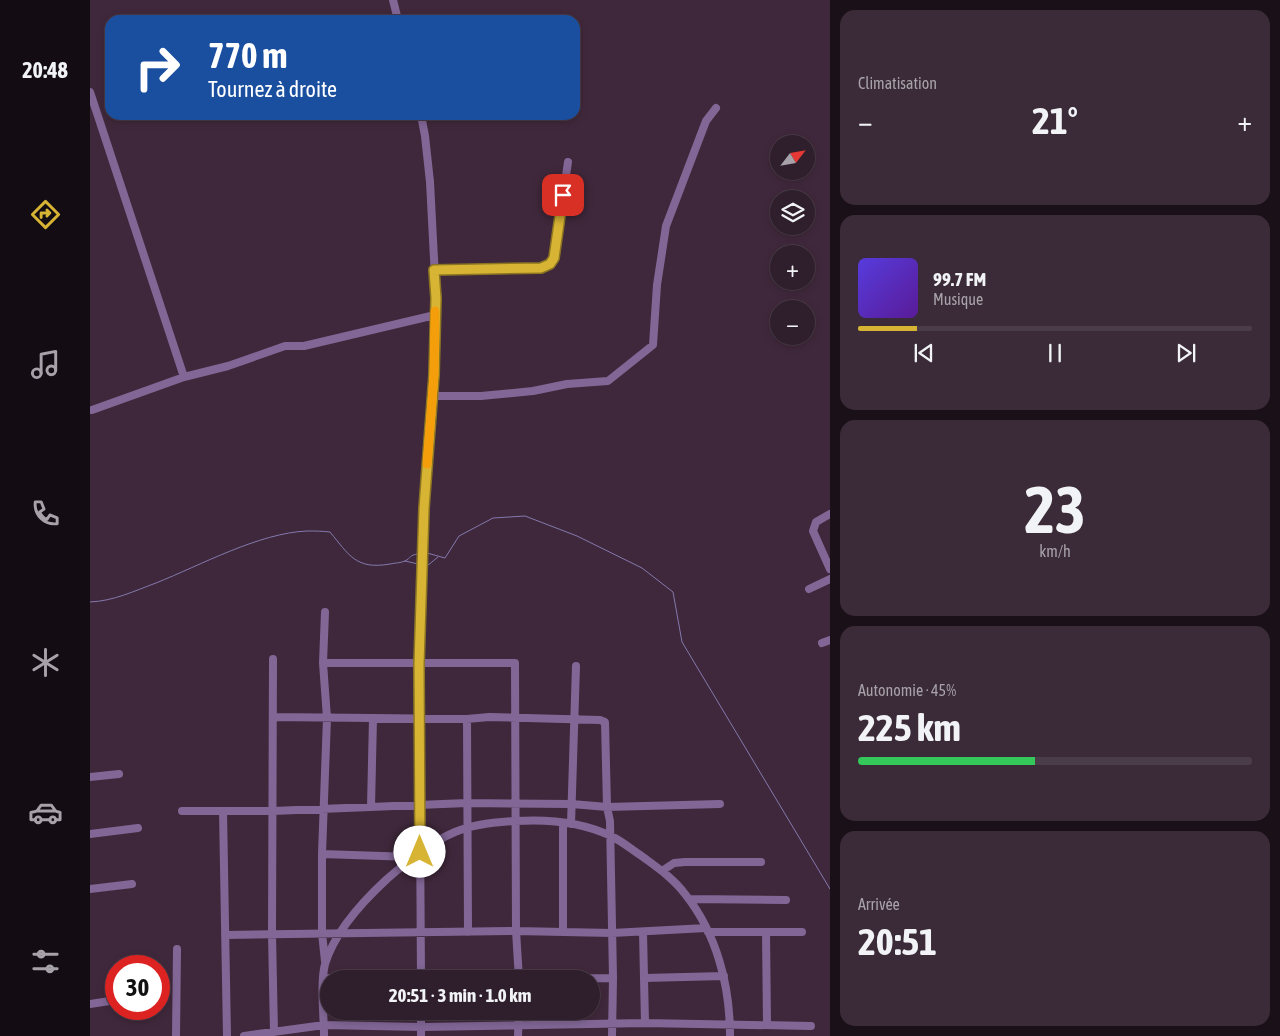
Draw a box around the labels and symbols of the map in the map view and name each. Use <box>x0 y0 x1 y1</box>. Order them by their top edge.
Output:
north arrow <box>770 135 815 180</box>
pin <box>542 174 584 216</box>
position arrow <box>393 825 445 877</box>
speed limit sign: 30 <box>105 955 170 1020</box>

